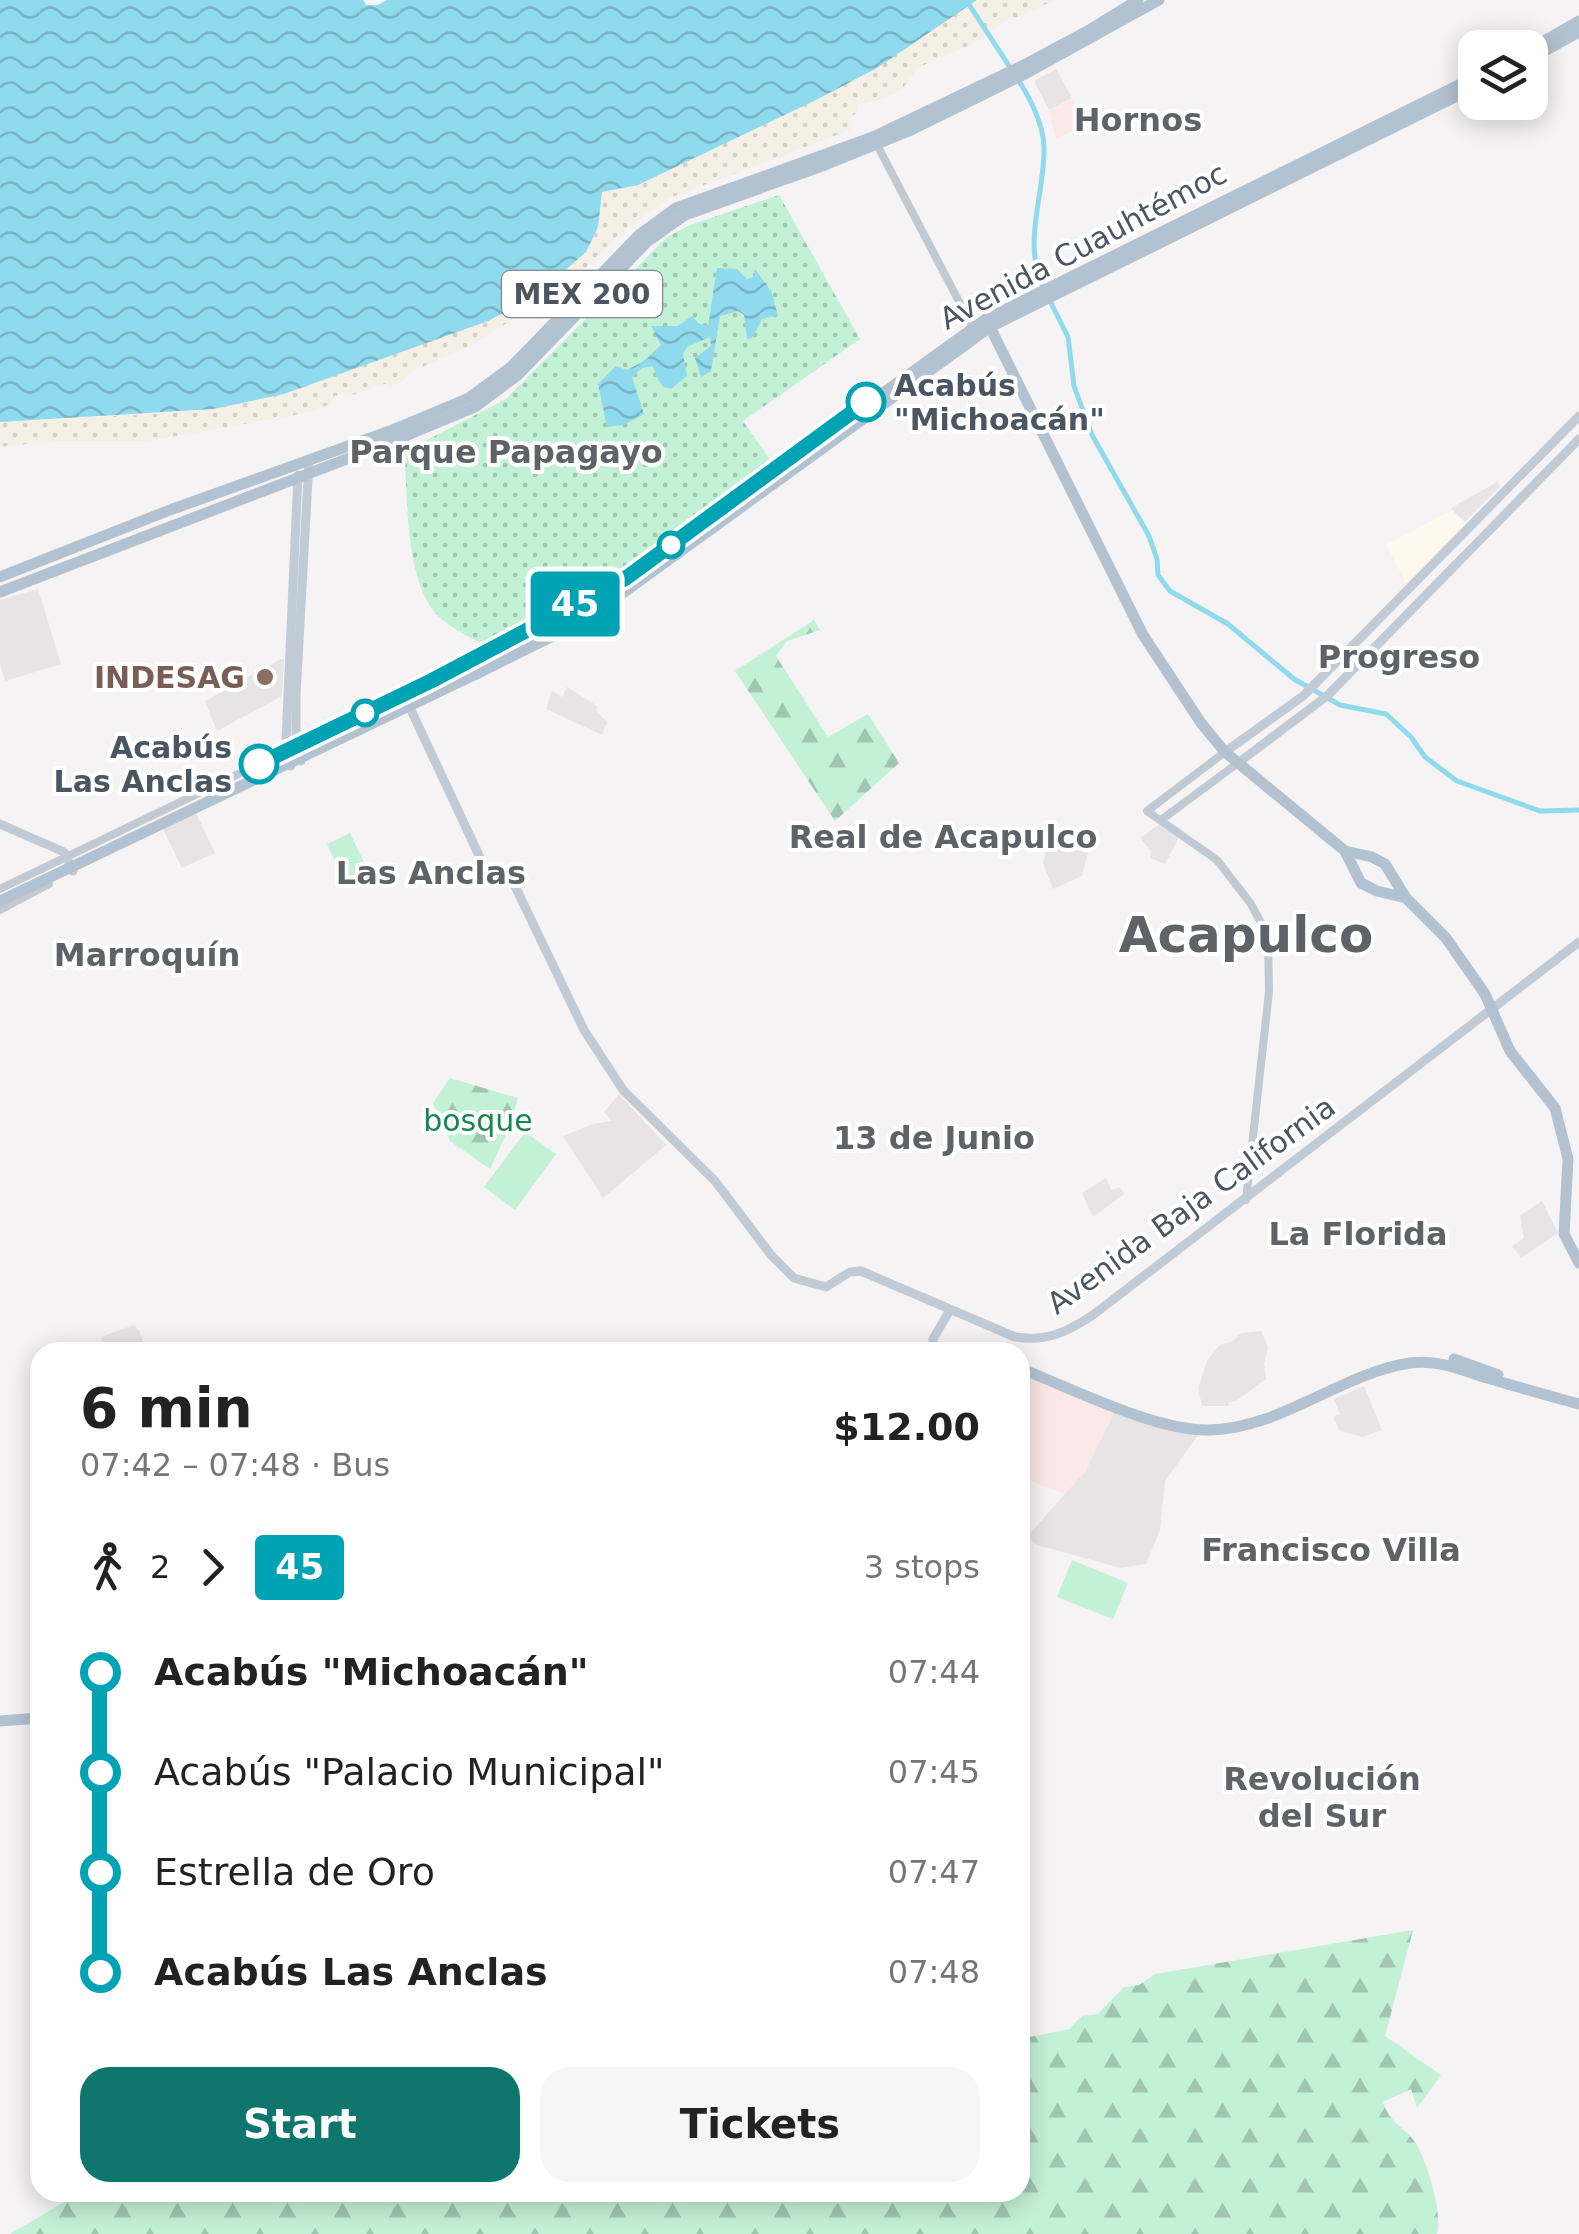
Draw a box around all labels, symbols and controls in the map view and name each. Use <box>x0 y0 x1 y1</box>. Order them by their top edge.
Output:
map controls <box>1458 30 1548 120</box>
button: layers <box>1458 30 1548 120</box>
district label: Hornos <box>1074 101 1202 139</box>
street label: Avenida Cuauhtémoc <box>934 155 1232 337</box>
road number: MEX 200 <box>502 271 662 317</box>
place label: Acabús "Michoacán" <box>894 368 1105 437</box>
marker: Acabús "Michoacán" <box>847 383 885 421</box>
district label: Parque Papagayo <box>349 433 663 471</box>
unlabelled marker <box>658 532 684 558</box>
line badge: 45 <box>530 572 620 636</box>
text: 45 <box>551 584 599 624</box>
district label: Progreso <box>1318 638 1480 676</box>
place label: INDESAG <box>94 660 245 695</box>
marker: INDESAG <box>254 666 276 688</box>
unlabelled marker <box>352 700 378 726</box>
place label: Acabús Las Anclas <box>54 730 232 799</box>
marker: Acabús Las Anclas <box>240 745 278 783</box>
district label: Real de Acapulco <box>789 818 1097 856</box>
district label: Las Anclas <box>336 854 526 892</box>
district label: Acapulco <box>1119 906 1373 964</box>
district label: Marroquín <box>54 936 240 974</box>
street label: Avenida Baja California <box>1040 1089 1342 1321</box>
park label: bosque <box>423 1103 533 1138</box>
district label: 13 de Junio <box>833 1119 1035 1157</box>
district label: La Florida <box>1268 1215 1448 1253</box>
text: 6 min <box>80 1376 253 1440</box>
text: $12.00 <box>833 1405 980 1449</box>
text: 07:42 – 07:48 · Bus <box>80 1446 390 1484</box>
district label: Francisco Villa <box>1201 1531 1461 1569</box>
icon: walk <box>80 1540 135 1595</box>
icon: forward <box>185 1540 240 1595</box>
text: 45 <box>275 1547 324 1587</box>
text: 2 <box>150 1548 170 1586</box>
text: 3 stops <box>864 1548 980 1586</box>
text: Acabús "Michoacán" <box>154 1650 589 1694</box>
text: 07:44 <box>888 1653 980 1691</box>
text: Acabús "Palacio Municipal" <box>154 1750 665 1794</box>
text: 07:45 <box>888 1753 980 1791</box>
district label: Revolución del Sur <box>1223 1760 1421 1835</box>
text: Estrella de Oro <box>154 1850 435 1894</box>
text: 07:47 <box>888 1853 980 1891</box>
text: Acabús Las Anclas <box>154 1950 548 1994</box>
text: 07:48 <box>888 1953 980 1991</box>
button: Start <box>80 2067 520 2182</box>
button: Tickets <box>540 2067 980 2182</box>

